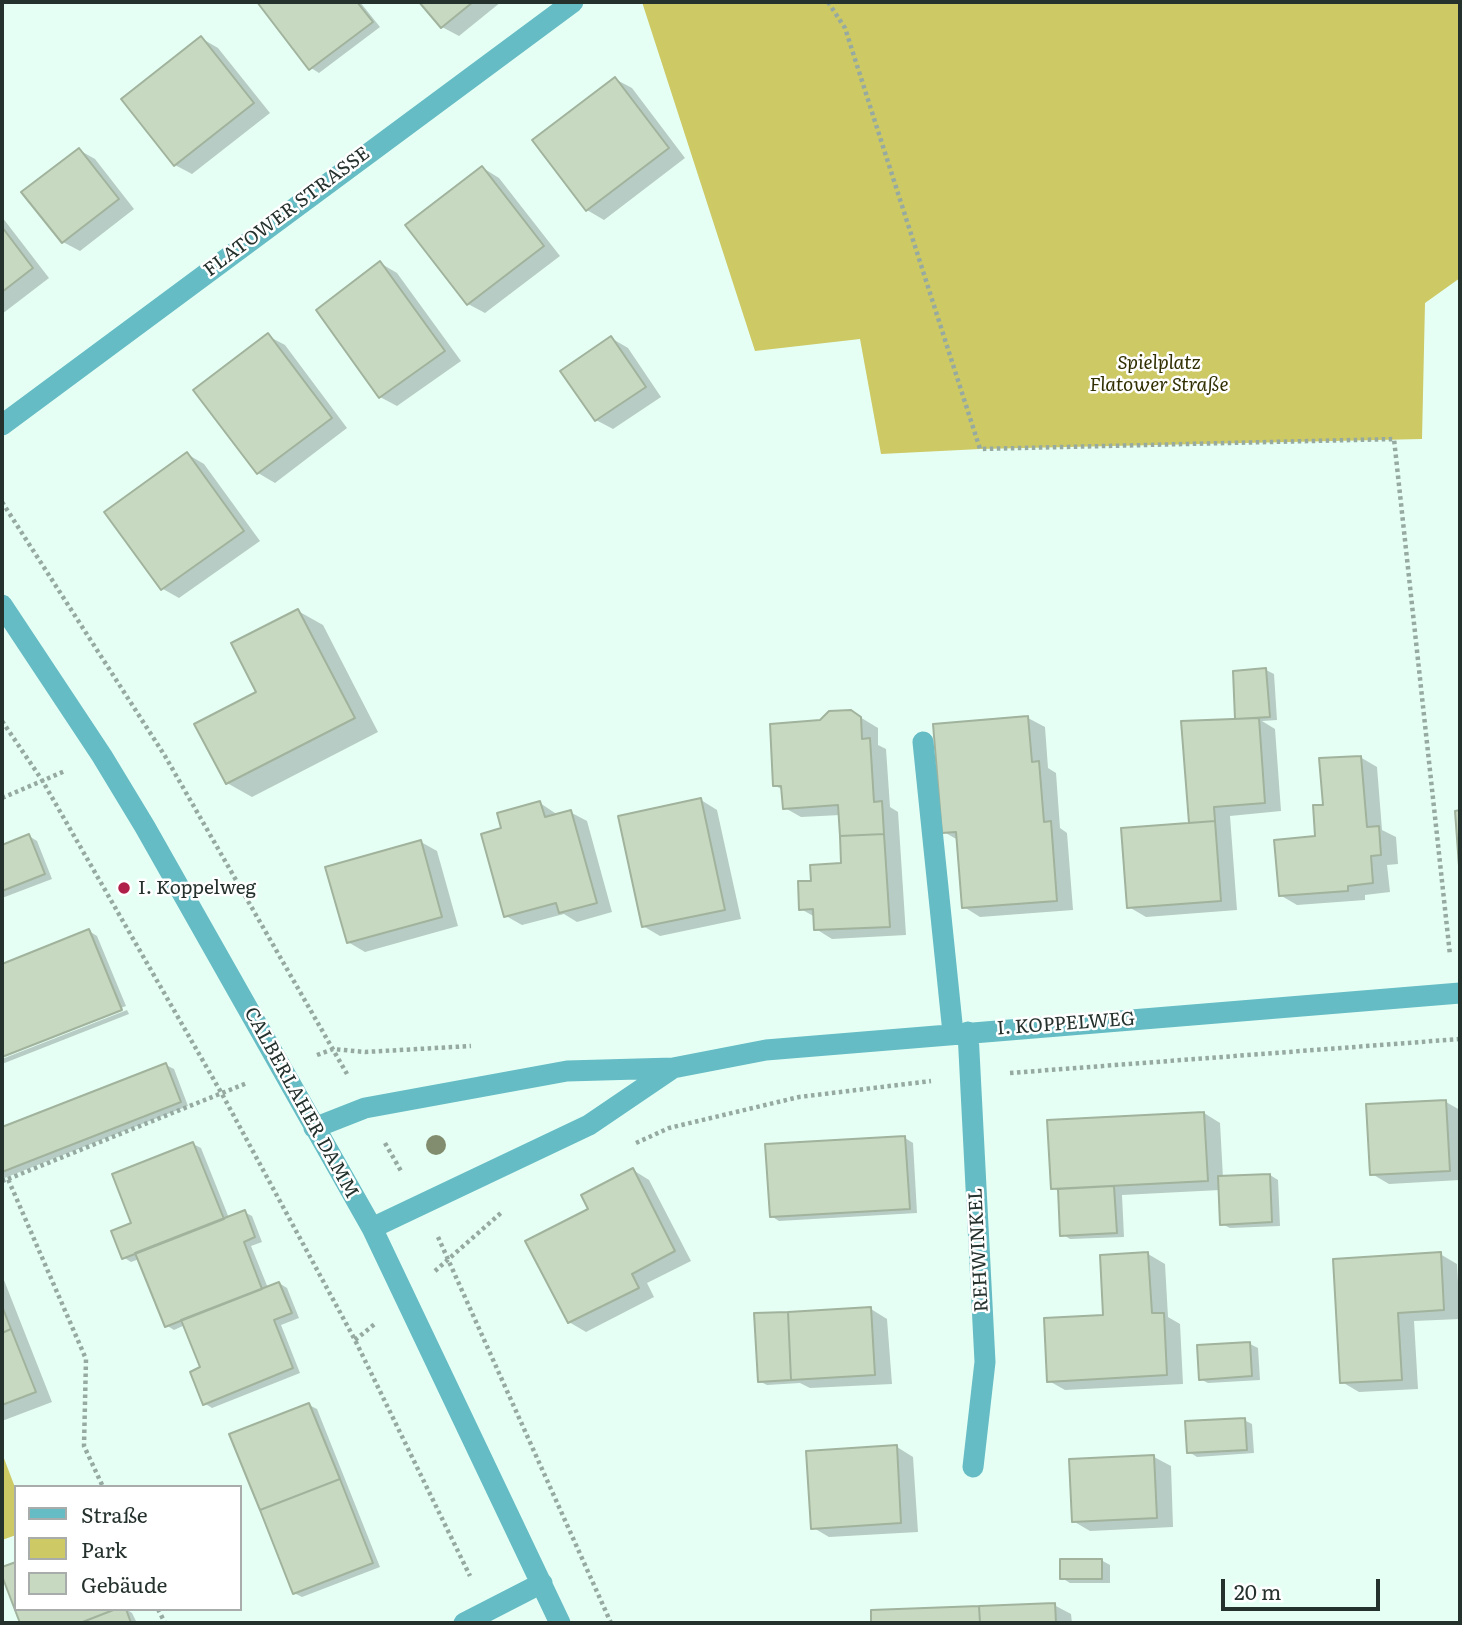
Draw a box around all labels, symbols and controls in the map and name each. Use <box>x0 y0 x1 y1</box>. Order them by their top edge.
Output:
street label: FLATOWER STRASSE <box>200 142 374 282</box>
park label: Spielplatz Flatower Straße <box>1090 352 1228 396</box>
place label: I. Koppelweg <box>138 877 256 899</box>
marker: I. Koppelweg <box>116 880 132 896</box>
street label: CALBERLAHER DAMM <box>239 1004 363 1202</box>
street label: I. KOPPELWEG <box>996 1008 1136 1040</box>
street label: REHWINKEL <box>964 1187 994 1313</box>
legend <box>14 1485 242 1611</box>
text: Straße <box>81 1498 148 1529</box>
text: Park <box>81 1533 127 1564</box>
scale bar <box>1224 1566 1383 1610</box>
text: Gebäude <box>81 1568 167 1599</box>
text: 20 m <box>1234 1575 1281 1606</box>

